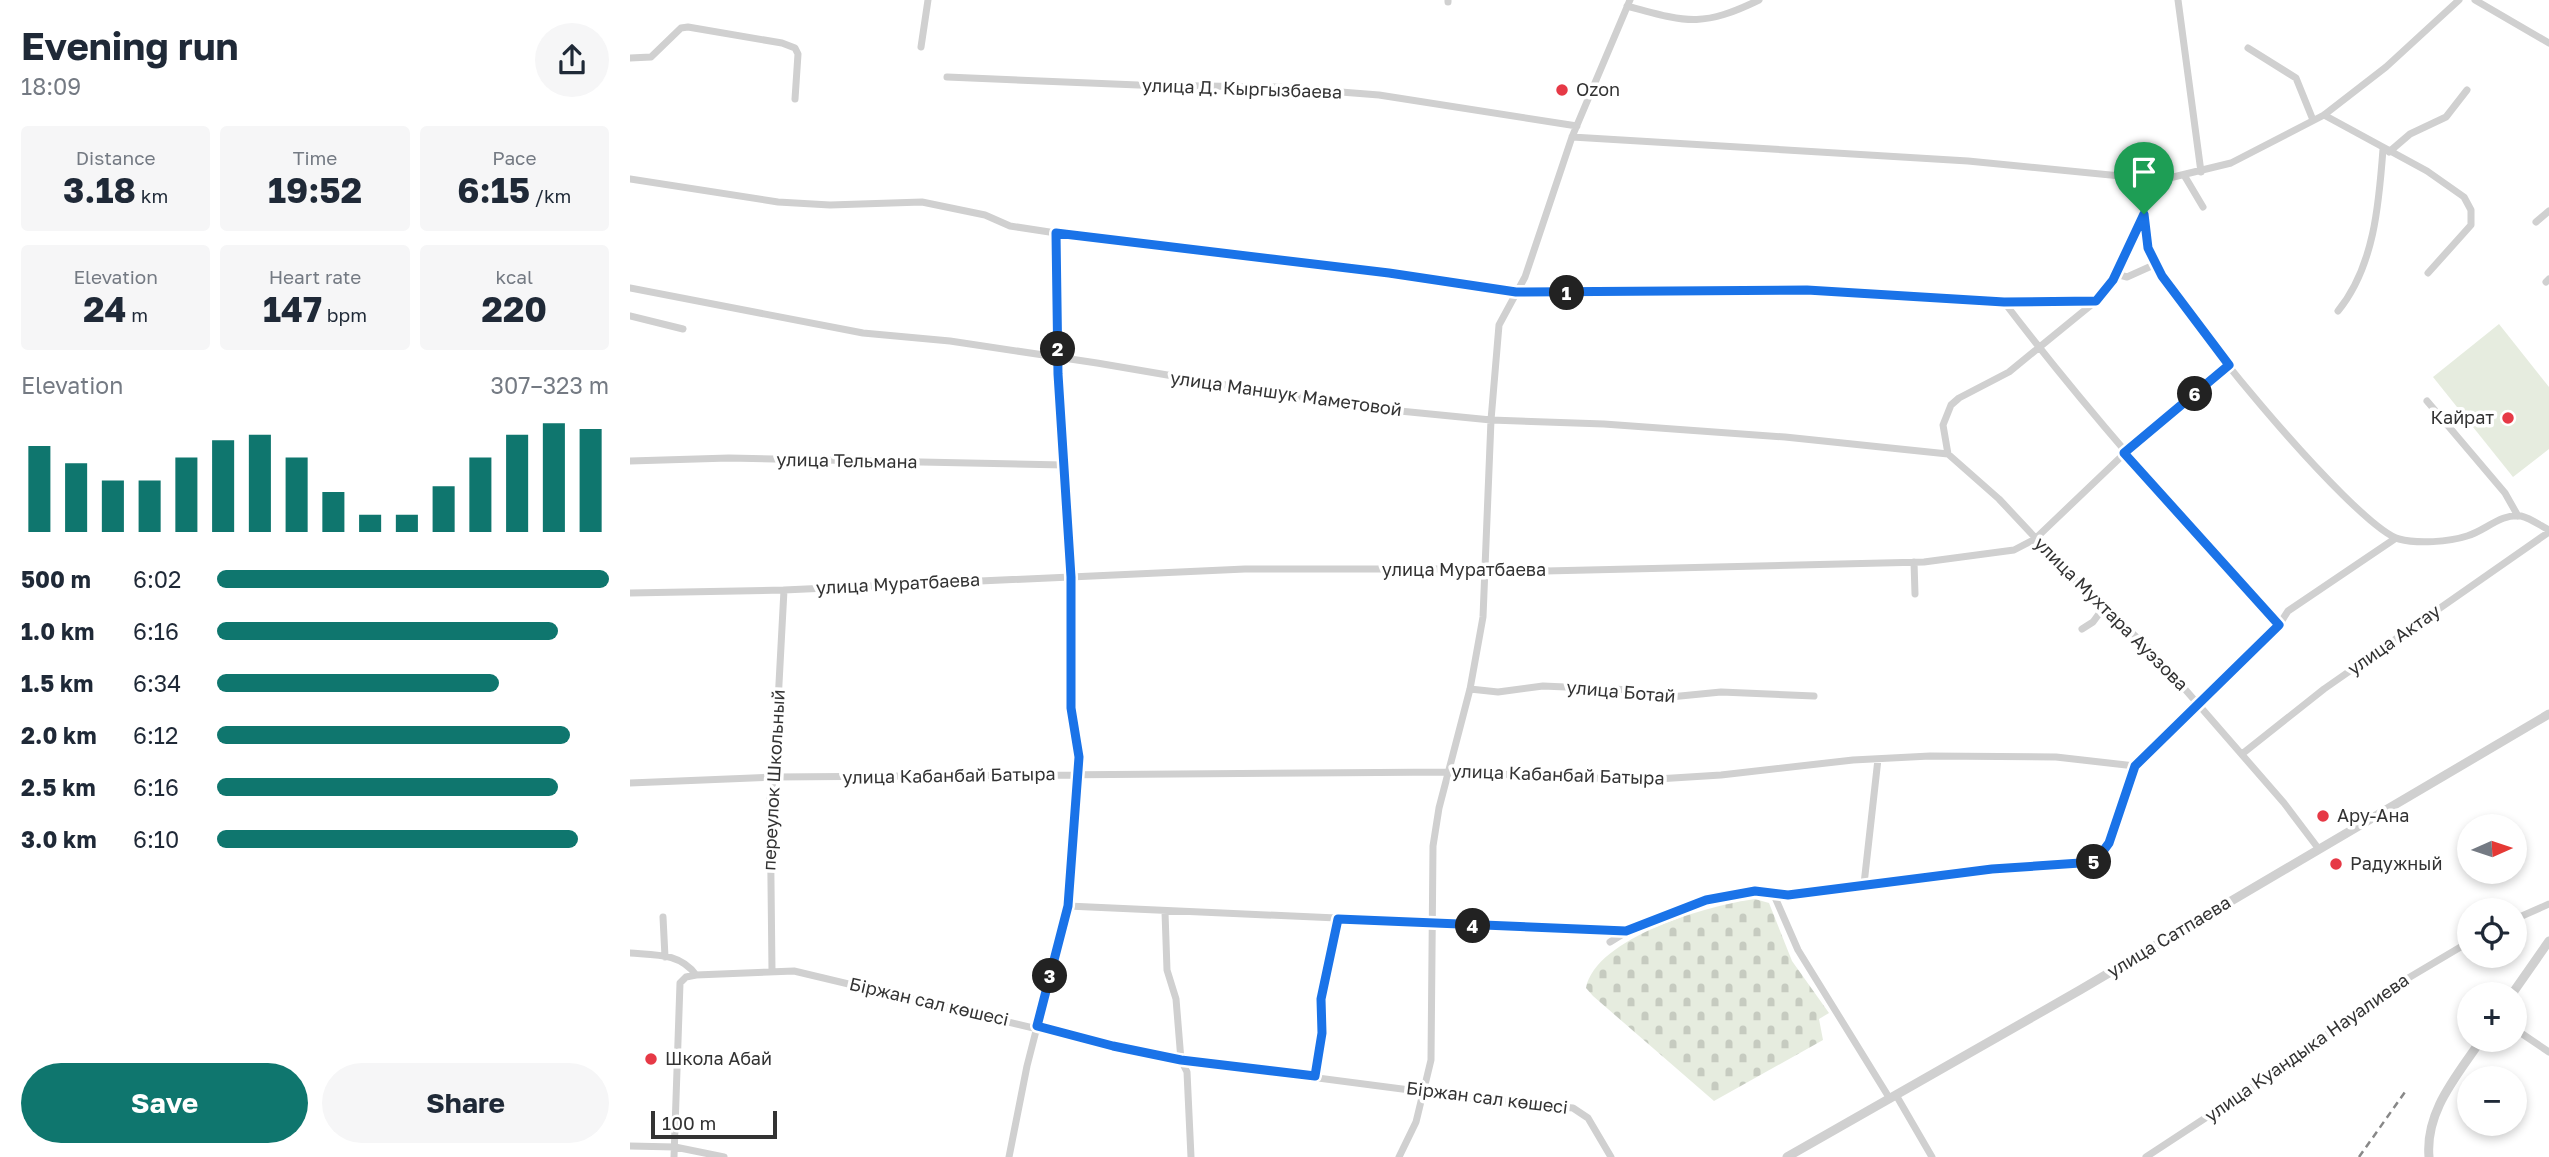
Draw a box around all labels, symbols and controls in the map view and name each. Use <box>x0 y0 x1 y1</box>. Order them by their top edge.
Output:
text: Evening run <box>21 23 239 68</box>
button: share <box>535 23 609 97</box>
text: 18:09 <box>21 72 81 100</box>
street label: улица Д. Кыргызбаева <box>1142 74 1343 102</box>
place label: Ozon <box>1576 78 1620 100</box>
marker: Ozon <box>1554 82 1570 98</box>
pin <box>2114 142 2174 214</box>
text: Distance <box>76 146 156 169</box>
text: Time <box>293 146 337 169</box>
text: Pace <box>492 146 537 169</box>
icon: arrive <box>2125 153 2163 191</box>
text: 3.18 <box>63 169 136 211</box>
text: 19:52 <box>268 169 362 211</box>
text: 6:15 <box>457 169 530 211</box>
text: km <box>136 184 168 207</box>
text: /km <box>530 184 571 207</box>
text: Elevation <box>73 265 158 288</box>
text: Heart rate <box>269 265 361 288</box>
text: kcal <box>496 265 533 288</box>
pin: 1 <box>1550 276 1584 310</box>
text: 1 <box>1562 281 1571 304</box>
text: 24 <box>83 288 126 330</box>
text: 147 <box>263 288 322 330</box>
text: 220 <box>482 288 547 330</box>
text: m <box>126 303 148 326</box>
text: bpm <box>322 303 367 326</box>
pin: 2 <box>1040 332 1076 366</box>
text: 2 <box>1052 337 1063 360</box>
street label: улица Маншук Маметовой <box>1169 366 1403 420</box>
text: Elevation <box>21 371 123 399</box>
text: 307–323 m <box>491 371 609 399</box>
pin: 6 <box>2178 376 2212 412</box>
text: 6 <box>2188 382 2201 405</box>
place label: Кайрат <box>2431 406 2494 428</box>
marker: Кайрат <box>2500 410 2516 426</box>
street label: улица Тельмана <box>776 448 918 472</box>
street label: улица Мухтара Ауэзова <box>2030 532 2193 695</box>
street label: улица Муратбаева <box>1382 558 1546 580</box>
text: 500 m <box>21 565 91 593</box>
text: 6:02 <box>133 565 181 593</box>
street label: улица Муратбаева <box>815 568 981 598</box>
street label: улица Актау <box>2343 599 2444 679</box>
text: 1.0 km <box>21 617 94 645</box>
text: 6:16 <box>133 617 179 645</box>
text: 1.5 km <box>21 669 93 697</box>
text: 6:34 <box>133 669 181 697</box>
street label: улица Ботай <box>1566 675 1677 707</box>
street label: переулок Школьный <box>757 689 789 871</box>
text: 2.0 km <box>21 721 97 749</box>
text: 6:12 <box>133 721 178 749</box>
street label: улица Кабанбай Батыра <box>1451 759 1665 789</box>
street label: улица Кабанбай Батыра <box>842 762 1056 788</box>
text: 2.5 km <box>21 773 96 801</box>
text: 6:16 <box>133 773 179 801</box>
place label: Ару-Ана <box>2337 804 2410 826</box>
marker: Ару-Ана <box>2315 808 2331 824</box>
north arrow <box>2457 814 2527 884</box>
map controls <box>2457 814 2527 1136</box>
text: 3.0 km <box>21 825 97 853</box>
text: 6:10 <box>133 825 179 853</box>
pin: 5 <box>2076 844 2112 880</box>
text: 5 <box>2088 850 2099 873</box>
place label: Радужный <box>2350 852 2442 874</box>
marker: Радужный <box>2328 856 2344 872</box>
street label: улица Сатпаева <box>2103 891 2234 982</box>
button: locate <box>2457 898 2527 968</box>
pin: 4 <box>1456 908 1490 944</box>
text: 4 <box>1467 914 1478 937</box>
pin: 3 <box>1032 958 1068 993</box>
text: 3 <box>1044 964 1055 987</box>
street label: улица Куандыка Науалиева <box>2200 968 2413 1126</box>
street label: Біржан сал көшесі <box>847 972 1011 1030</box>
button: + <box>2457 982 2527 1052</box>
place label: Школа Абай <box>665 1047 772 1069</box>
marker: Школа Абай <box>643 1051 659 1067</box>
button: Save <box>21 1063 308 1143</box>
button: Share <box>322 1063 609 1143</box>
button: − <box>2457 1066 2527 1136</box>
street label: Біржан сал көшесі <box>1405 1076 1569 1118</box>
scale bar <box>651 1108 777 1140</box>
text: 100 m <box>662 1111 716 1134</box>

